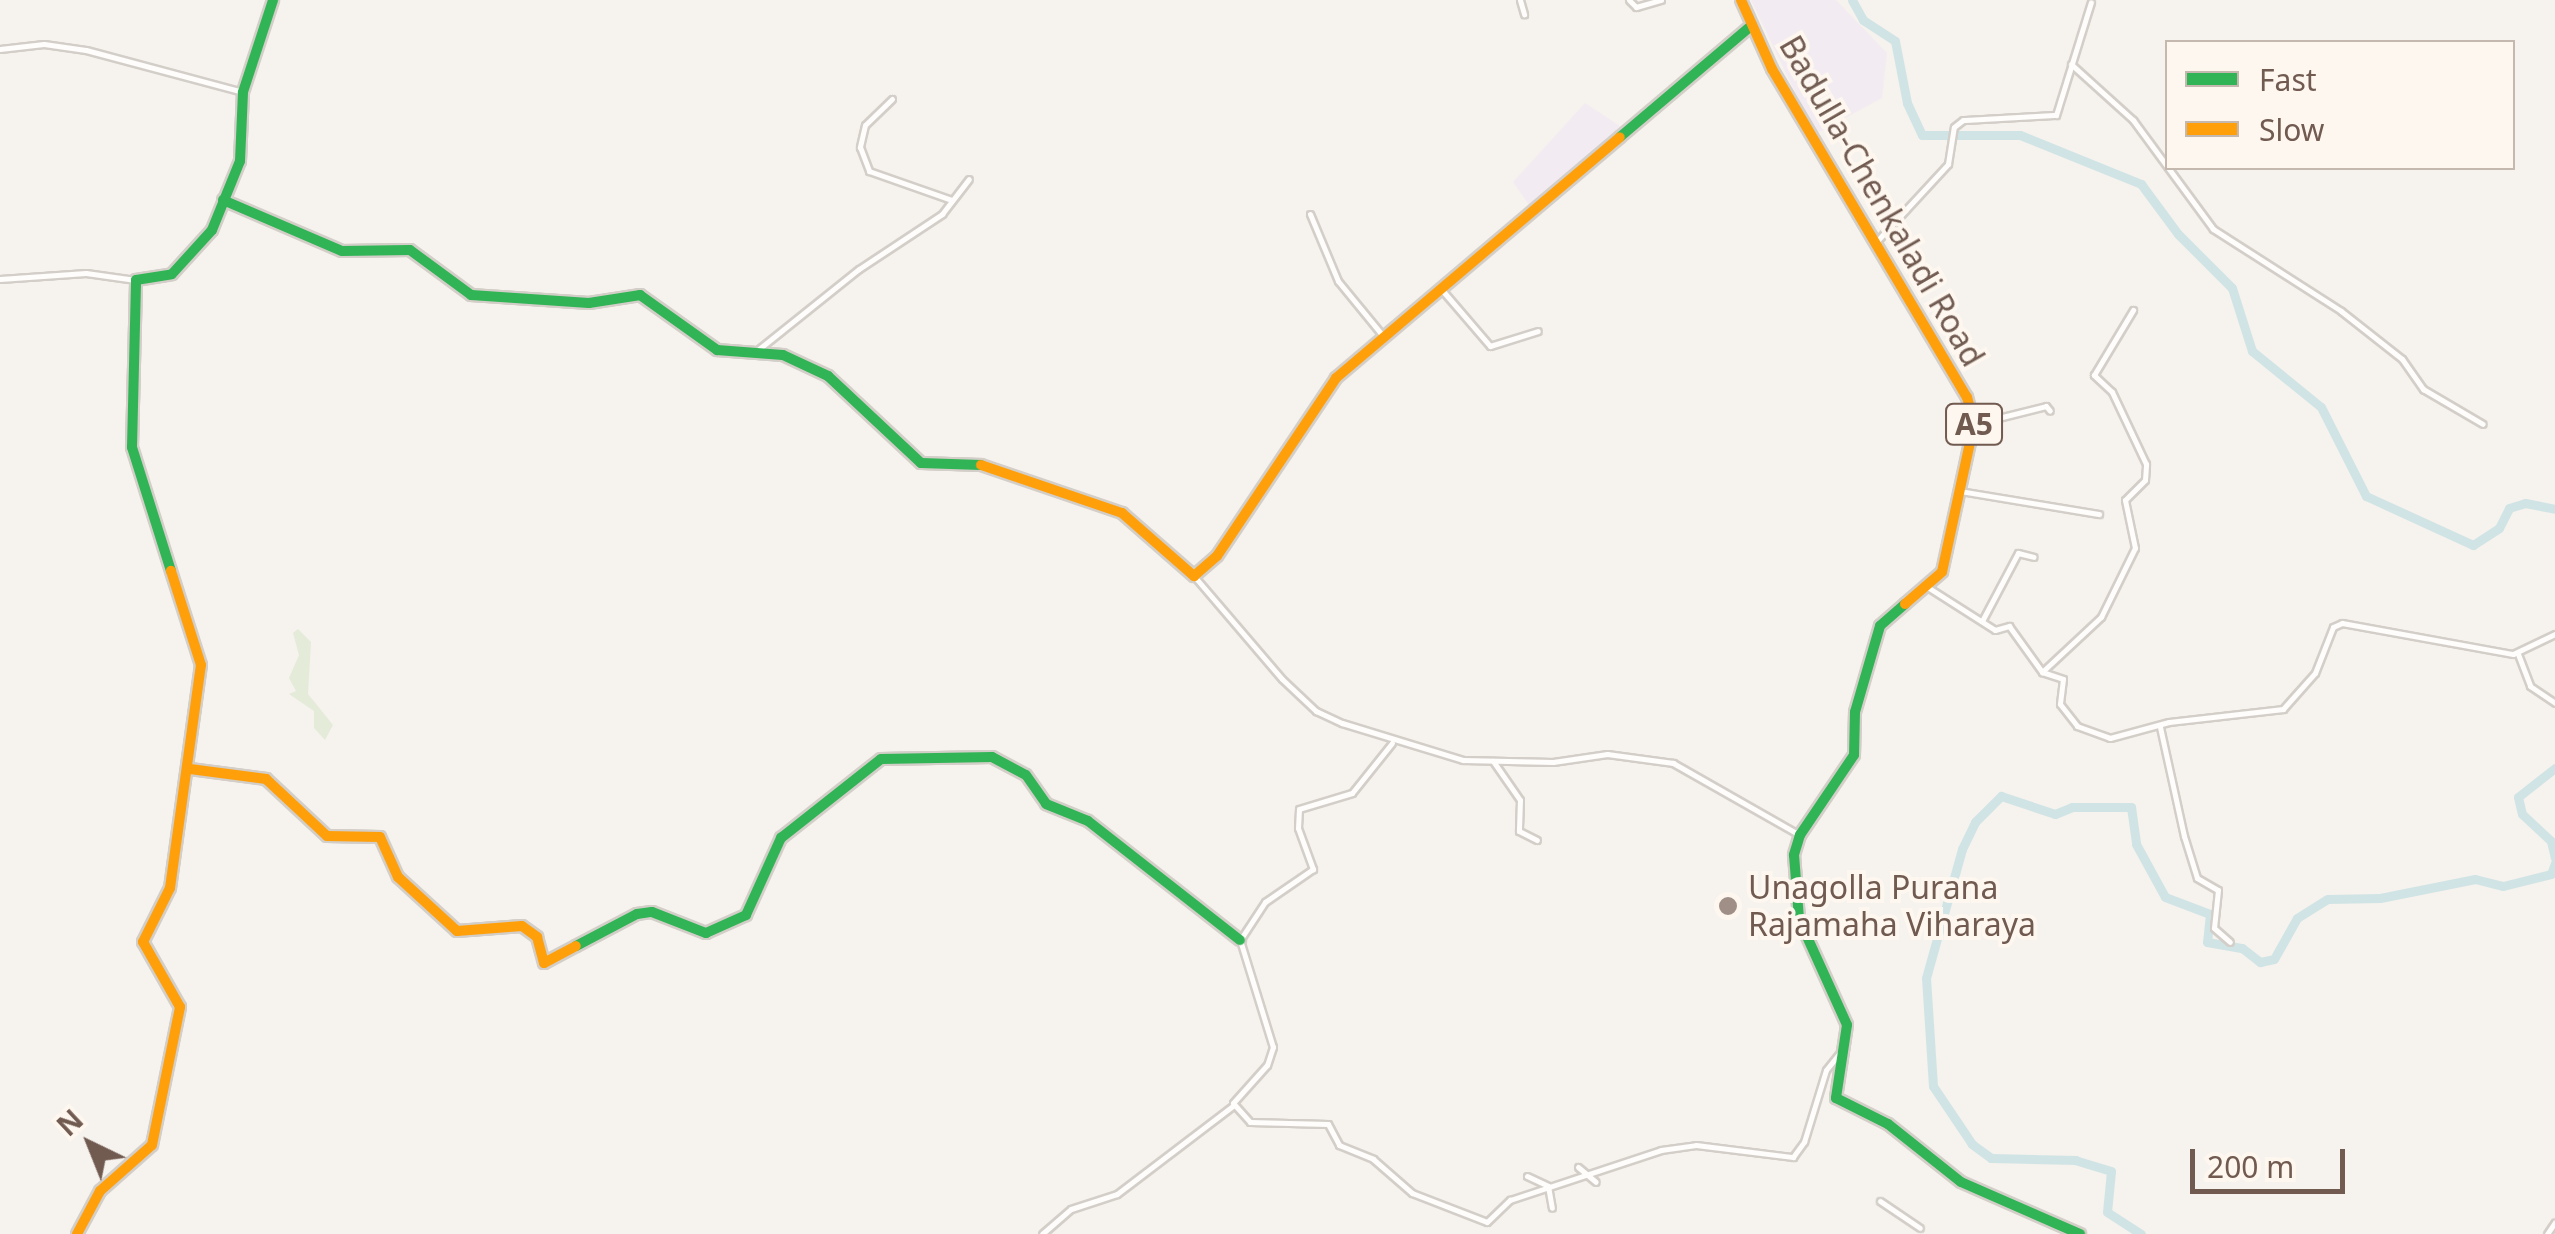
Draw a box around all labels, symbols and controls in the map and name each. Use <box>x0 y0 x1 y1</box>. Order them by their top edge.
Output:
street label: Badulla-Chenkaladi Road <box>1772 29 1992 373</box>
legend <box>2165 40 2515 170</box>
text: Fast <box>2259 59 2317 100</box>
text: Slow <box>2259 109 2324 150</box>
road number: A5 <box>1944 399 2004 449</box>
place label: Unagolla Purana Rajamaha Viharaya <box>1748 869 2036 944</box>
marker: Unagolla Purana Rajamaha Viharaya <box>1717 895 1739 917</box>
north arrow <box>40 1094 140 1194</box>
text: N <box>48 1100 91 1144</box>
scale bar <box>2195 1129 2350 1191</box>
text: 200 m <box>2207 1146 2294 1187</box>

